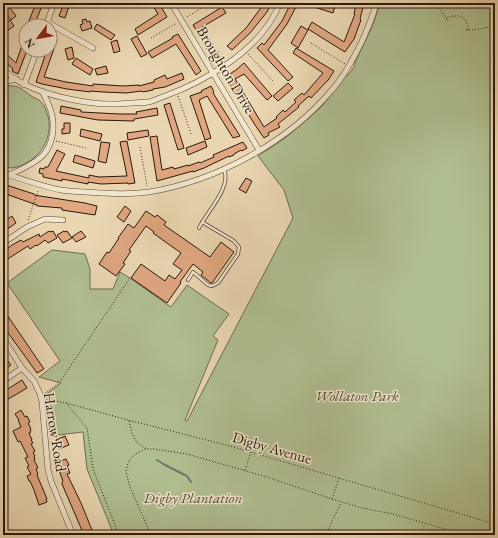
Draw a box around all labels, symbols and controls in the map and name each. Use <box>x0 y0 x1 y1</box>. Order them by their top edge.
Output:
north arrow <box>18 18 58 58</box>
street label: Broughton Drive <box>193 23 260 117</box>
text: N <box>21 36 38 51</box>
park label: Wollaton Park <box>315 386 399 405</box>
street label: Harrow Road <box>40 391 71 473</box>
street label: Digby Avenue <box>230 427 314 468</box>
park label: Digby Plantation <box>143 488 243 507</box>

